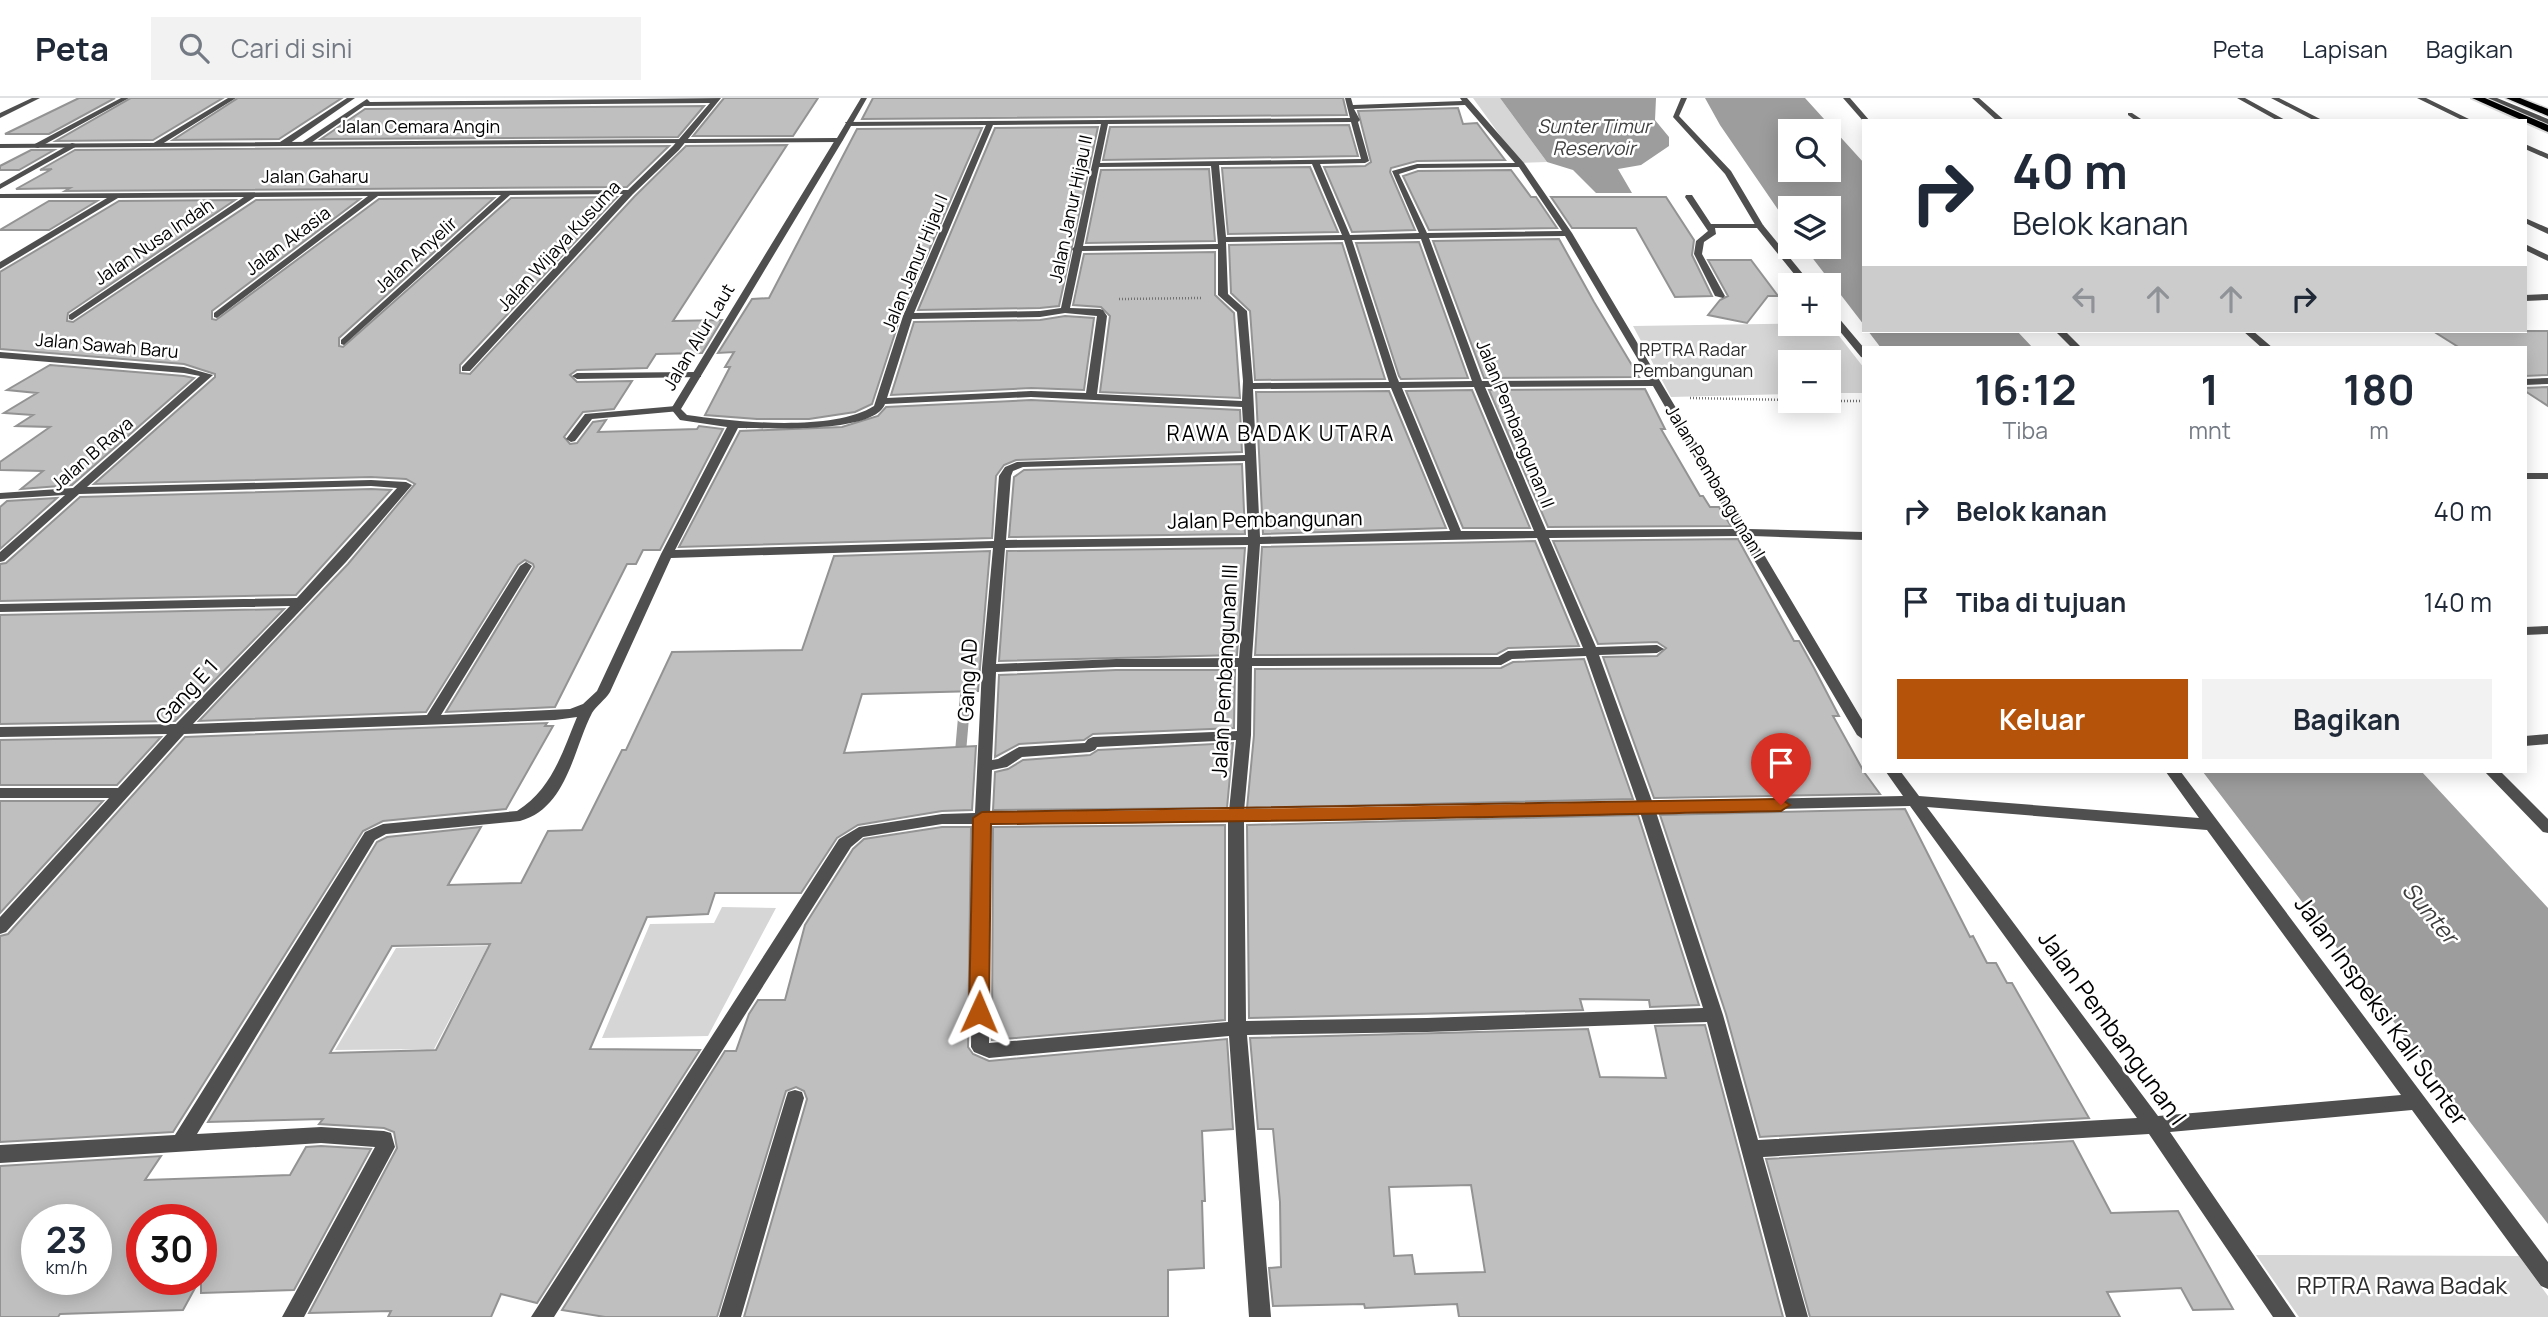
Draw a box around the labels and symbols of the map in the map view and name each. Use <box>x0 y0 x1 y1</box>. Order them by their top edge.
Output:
water label: Sunter Timur Reservoir <box>1537 113 1653 161</box>
street label: Jalan Cemara Angin <box>338 114 500 138</box>
street label: Jalan Janur Hijau II <box>1043 133 1097 285</box>
street label: Jalan Gaharu <box>261 164 369 188</box>
street label: Jalan Wijaya Kusuma <box>491 175 625 316</box>
street label: Jalan Janur Hijau I <box>876 190 953 335</box>
street label: Jalan Nusa Indah <box>89 192 218 290</box>
street label: Jalan Akasia <box>240 200 335 280</box>
street label: Jalan Anyelir <box>369 210 462 298</box>
street label: Jalan Alur Laut <box>657 279 739 394</box>
street label: Jalan Sawah Baru <box>35 327 180 363</box>
street label: Jalan Pembangunan II <box>1471 336 1561 511</box>
park label: RPTRA Radar Pembangunan <box>1633 337 1753 382</box>
street label: Jalan Pembangunan I <box>1660 400 1771 563</box>
street label: Jalan B Raya <box>45 411 137 496</box>
district label: RAWA BADAK UTARA <box>1167 419 1395 447</box>
street label: Jalan Pembangunan <box>1167 503 1363 535</box>
street label: Jalan Pembangunan III <box>1204 563 1244 779</box>
street label: Gang AD <box>951 638 983 722</box>
street label: Gang E 1 <box>149 653 224 730</box>
pin <box>1751 733 1811 805</box>
water label: Sunter <box>2395 874 2468 952</box>
street label: Jalan Inspeksi Kali Sunter <box>2288 889 2477 1132</box>
street label: Jalan Pembangunan I <box>2031 923 2195 1131</box>
position arrow <box>942 975 1016 1049</box>
speed limit sign: 30 <box>126 1204 217 1295</box>
park label: RPTRA Rawa Badak <box>2297 1268 2508 1301</box>

